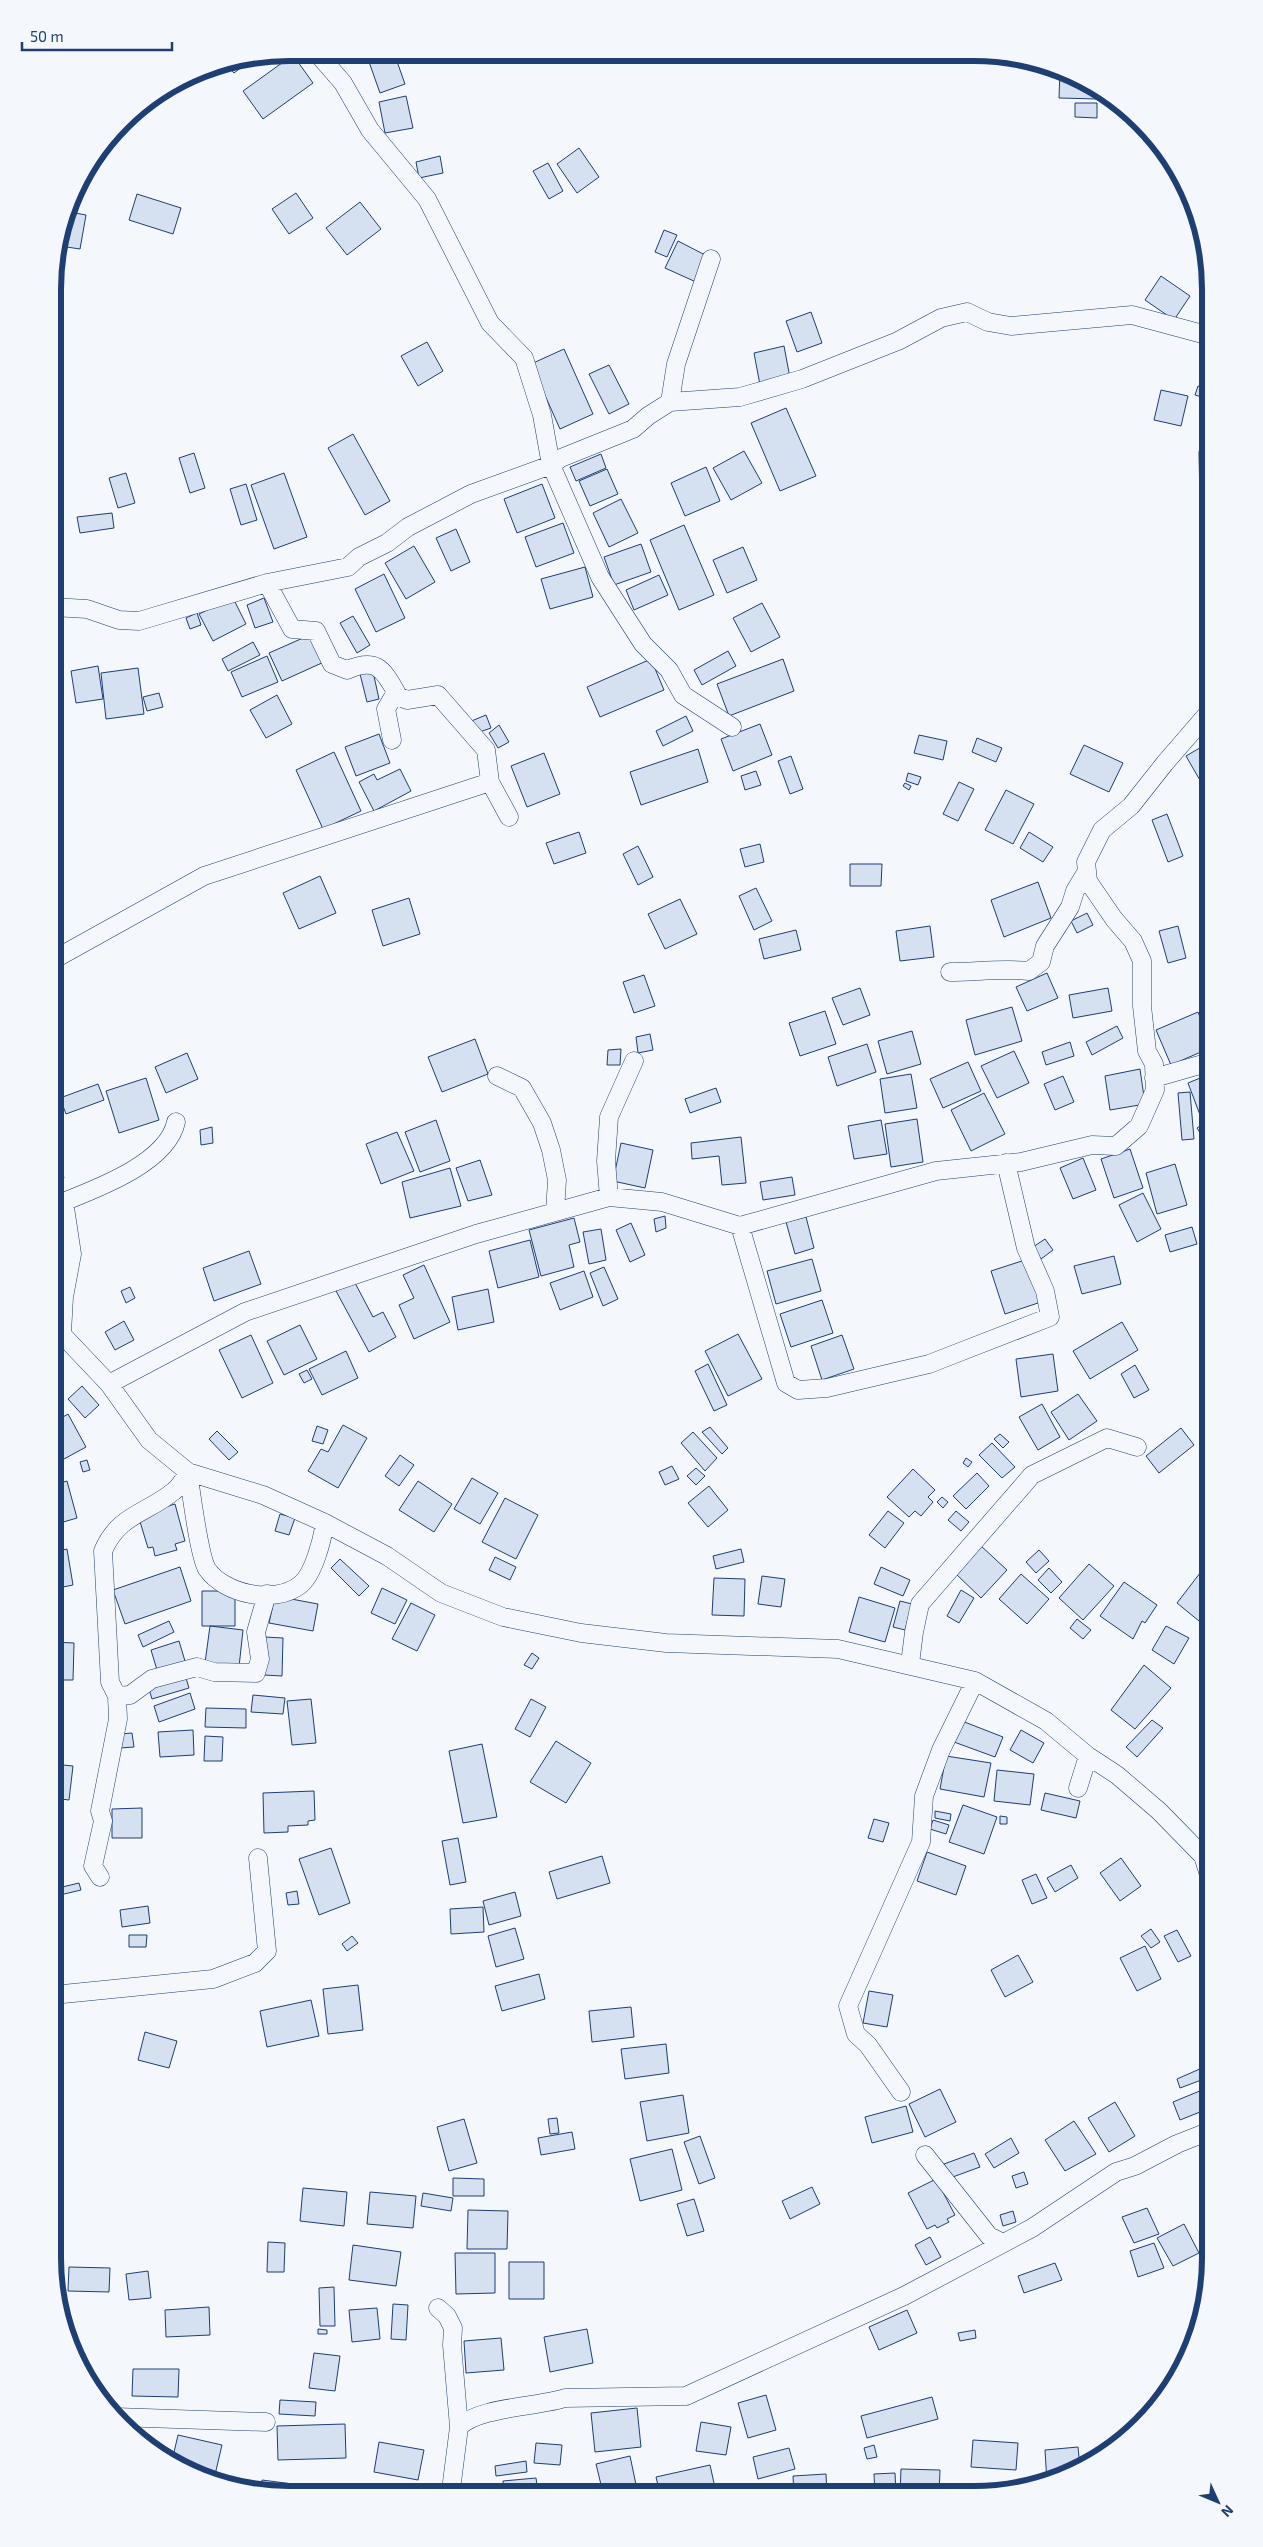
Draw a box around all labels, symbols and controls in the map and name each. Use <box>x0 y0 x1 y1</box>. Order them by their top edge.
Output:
scale bar <box>22 20 172 52</box>
text: 50 m <box>30 27 64 45</box>
north arrow <box>1193 2477 1243 2527</box>
text: N <box>1218 2502 1237 2521</box>

